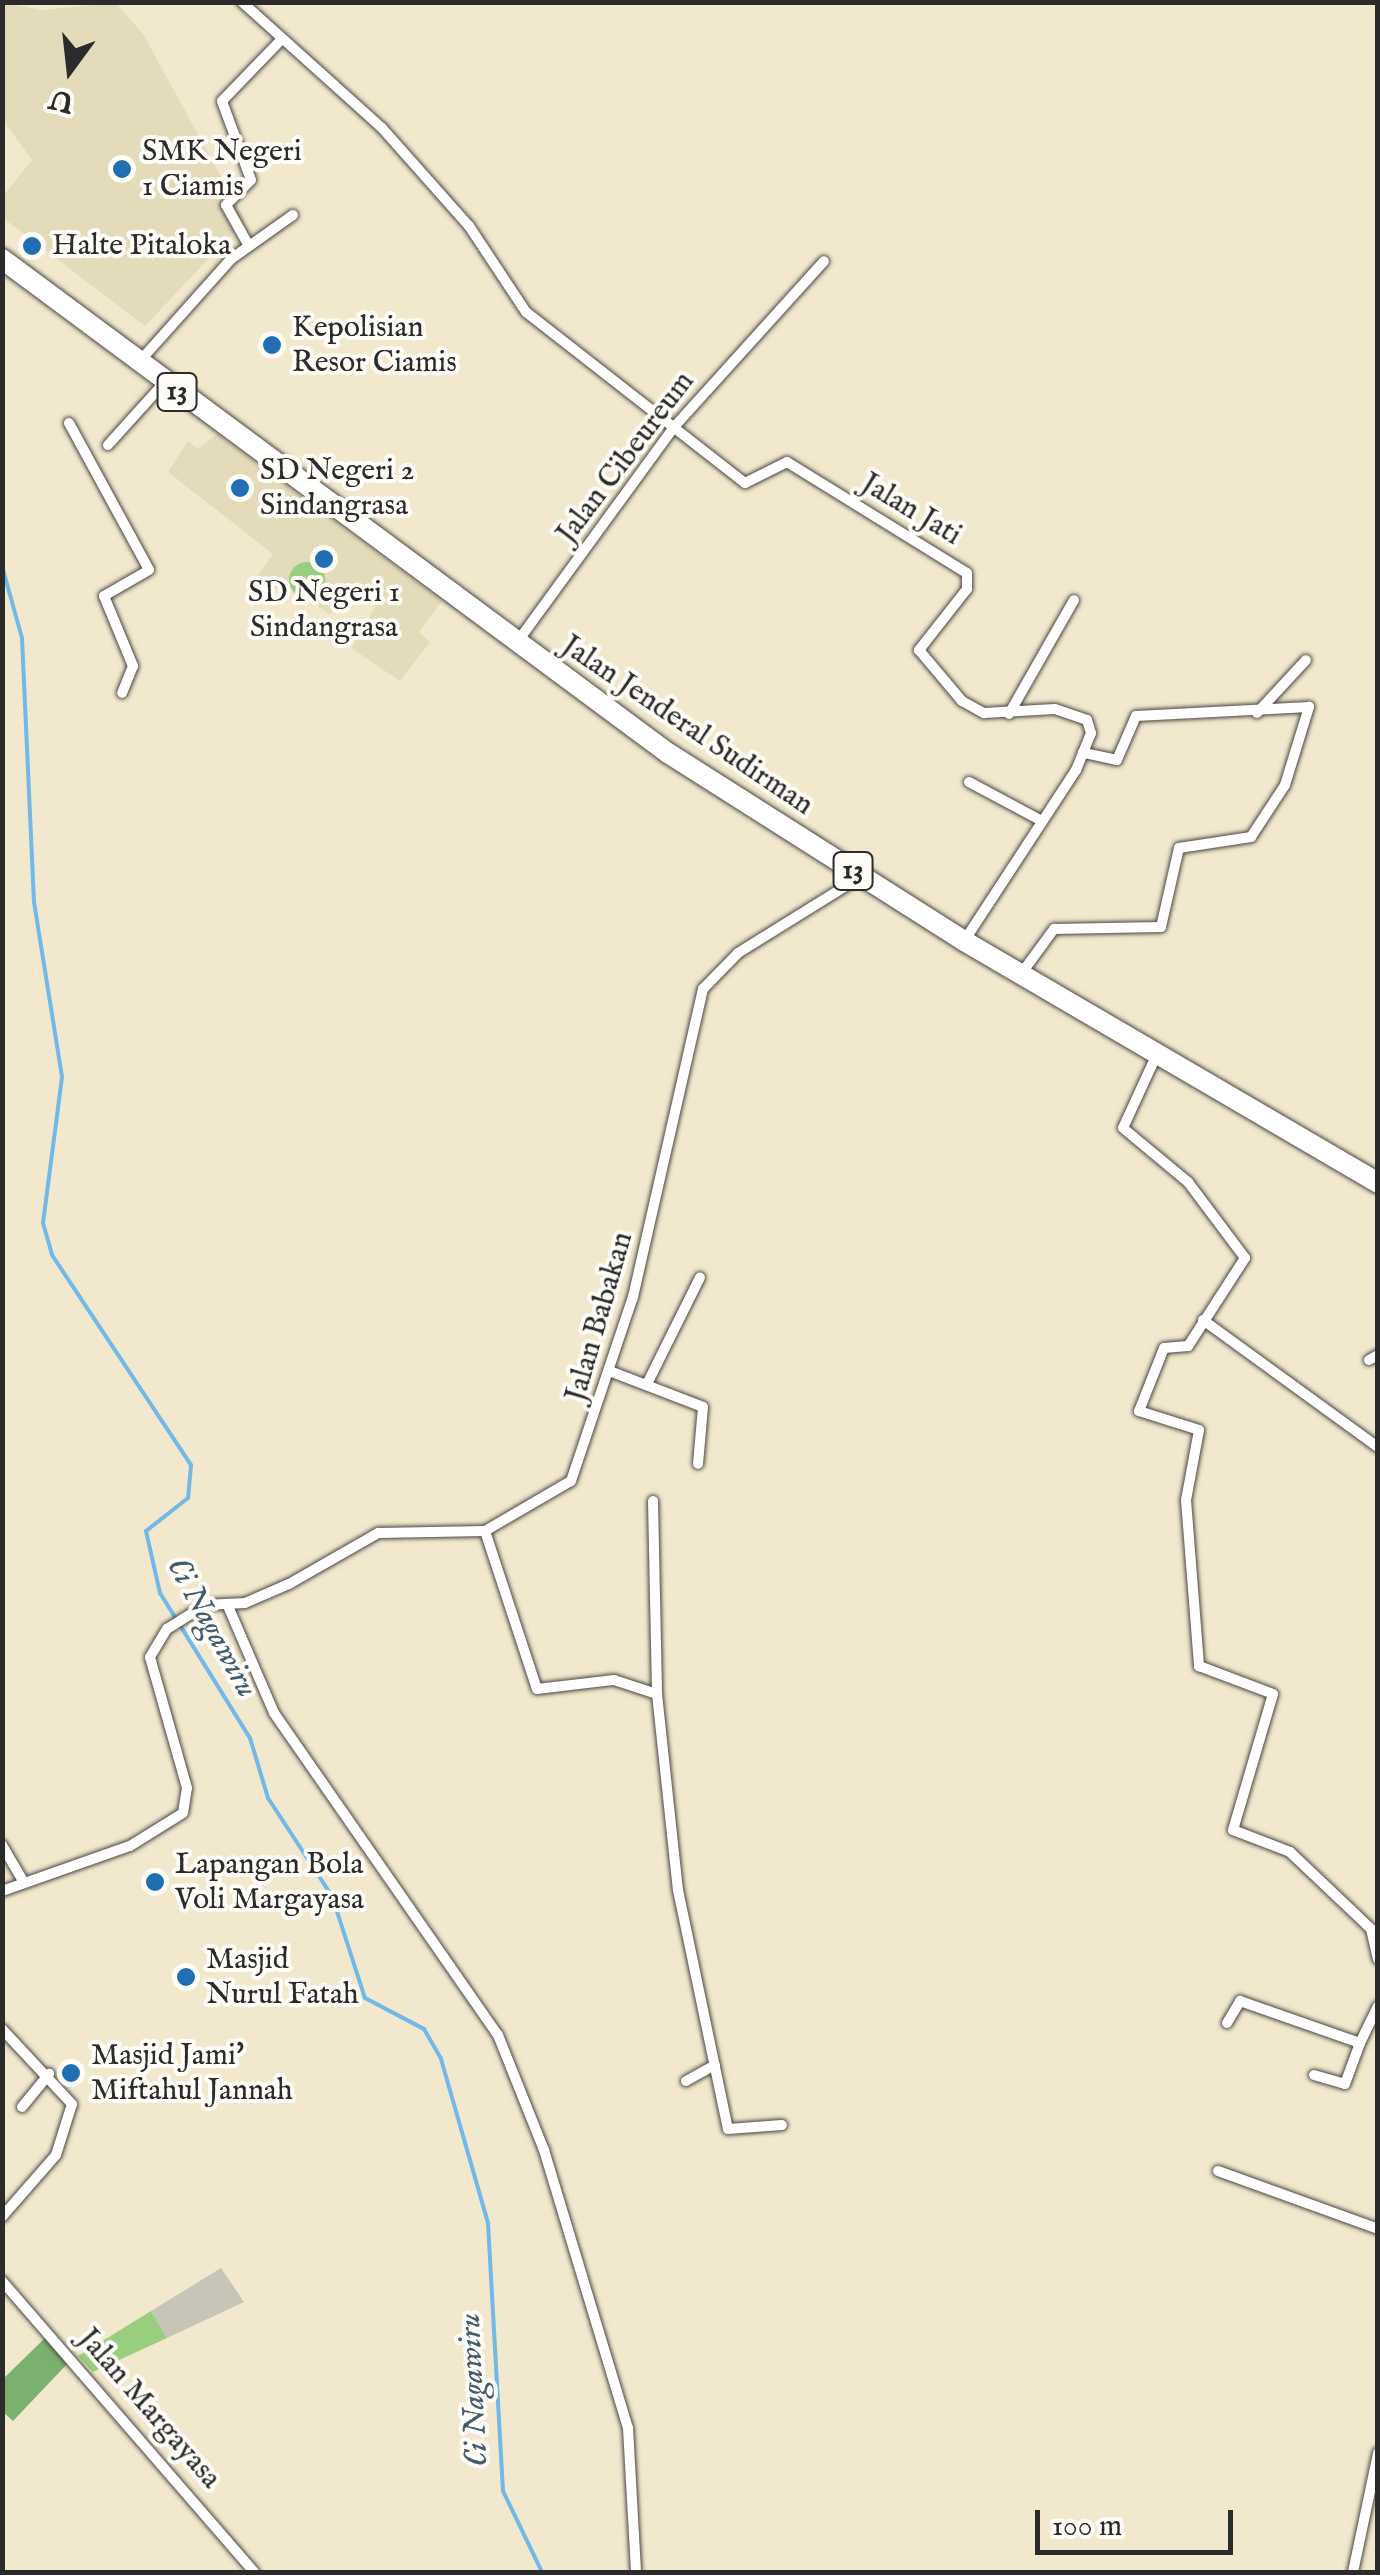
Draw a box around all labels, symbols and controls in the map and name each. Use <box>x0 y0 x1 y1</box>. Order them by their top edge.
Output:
north arrow <box>20 20 120 120</box>
text: U <box>46 79 78 119</box>
place label: SMK Negeri 1 Ciamis <box>142 134 302 204</box>
marker: SMK Negeri 1 Ciamis <box>111 158 133 180</box>
place label: Halte Pitaloka <box>52 228 231 264</box>
marker: Halte Pitaloka <box>21 235 43 257</box>
place label: Kepolisian Resor Ciamis <box>292 310 457 380</box>
marker: Kepolisian Resor Ciamis <box>261 334 283 356</box>
street label: Jalan Cibeureum <box>550 365 702 551</box>
road number: 13 <box>154 369 200 415</box>
place label: SD Negeri 2 Sindangrasa <box>260 453 415 524</box>
street label: Jalan Jati <box>854 466 968 554</box>
marker: SD Negeri 2 Sindangrasa <box>229 477 251 499</box>
marker: SD Negeri 1 Sindangrasa <box>313 548 335 570</box>
place label: SD Negeri 1 Sindangrasa <box>248 575 400 646</box>
street label: Jalan Jenderal Sudirman <box>554 628 820 824</box>
road number: 13 <box>830 848 876 894</box>
street label: Jalan Babakan <box>559 1228 641 1406</box>
water label: Ci Nagawiru <box>157 1551 265 1705</box>
place label: Lapangan Bola Voli Margayasa <box>175 1847 364 1918</box>
marker: Lapangan Bola Voli Margayasa <box>144 1871 166 1893</box>
place label: Masjid Nurul Fatah <box>206 1942 359 2012</box>
marker: Masjid Nurul Fatah <box>175 1966 197 1988</box>
place label: Masjid Jami' Miftahul Jannah <box>91 2038 293 2108</box>
marker: Masjid Jami' Miftahul Jannah <box>60 2062 82 2084</box>
water label: Ci Nagawiru <box>452 2312 498 2468</box>
street label: Jalan Margayasa <box>70 2322 228 2496</box>
scale bar <box>1040 2490 1238 2552</box>
text: 100 m <box>1052 2508 1122 2546</box>

